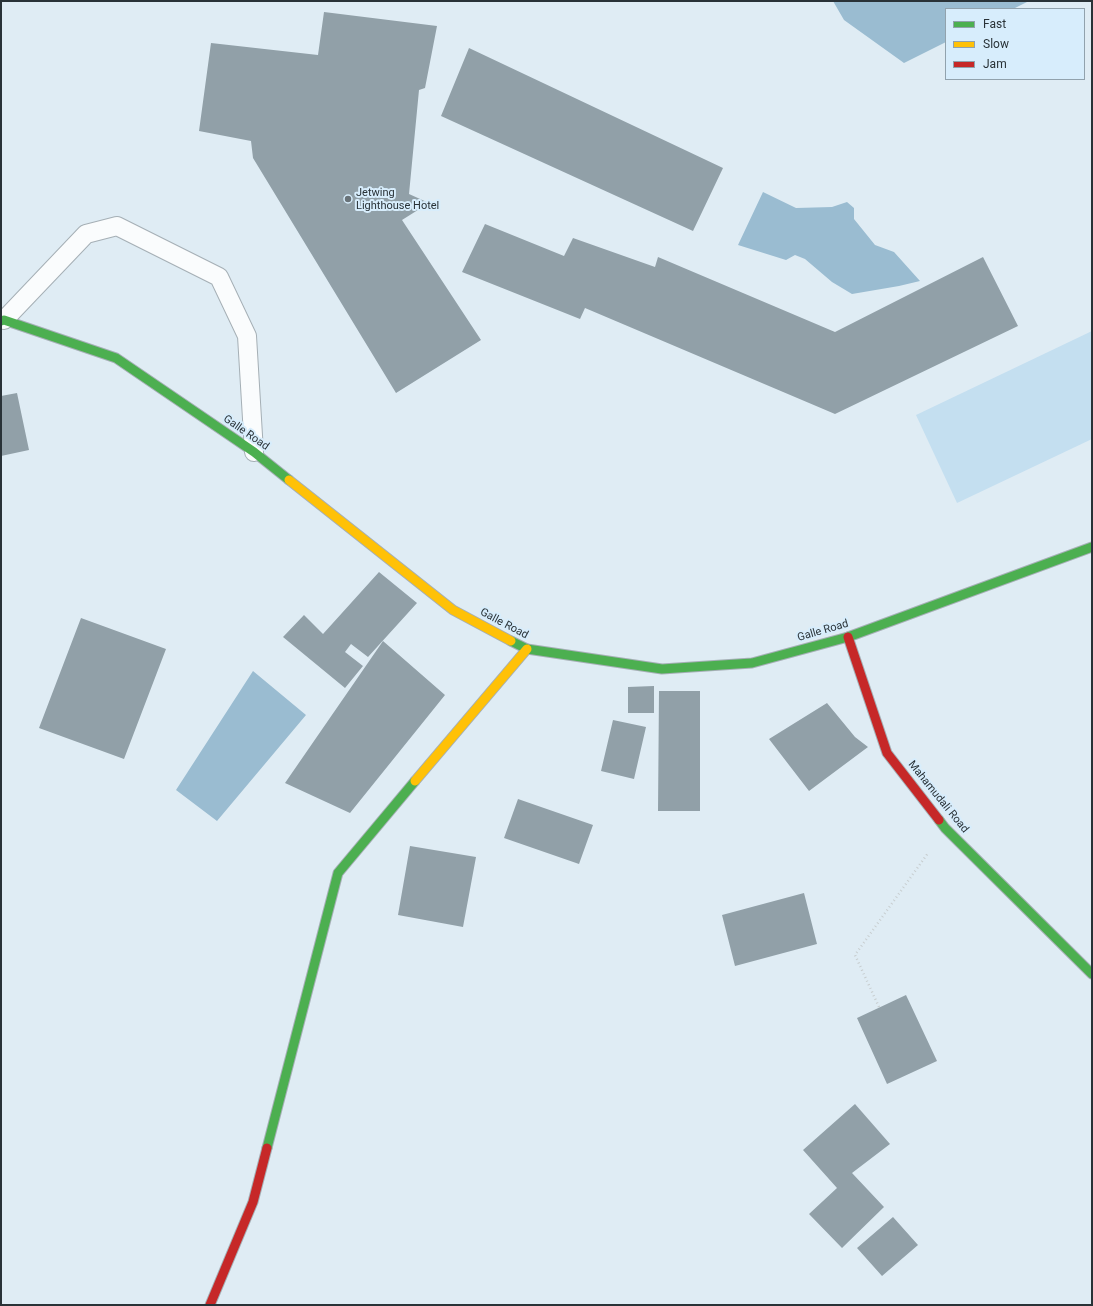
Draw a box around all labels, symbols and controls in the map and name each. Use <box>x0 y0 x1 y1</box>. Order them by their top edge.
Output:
legend <box>945 8 1085 80</box>
text: Fast <box>983 17 1006 31</box>
text: Slow <box>983 37 1009 51</box>
text: Jam <box>983 57 1007 71</box>
place label: Jetwing Lighthouse Hotel <box>356 186 439 212</box>
marker: Jetwing Lighthouse Hotel <box>343 194 353 204</box>
street label: Galle Road <box>221 413 271 453</box>
street label: Galle Road <box>478 606 530 642</box>
street label: Galle Road <box>796 617 850 645</box>
street label: Mahamudali Road <box>905 758 971 836</box>

